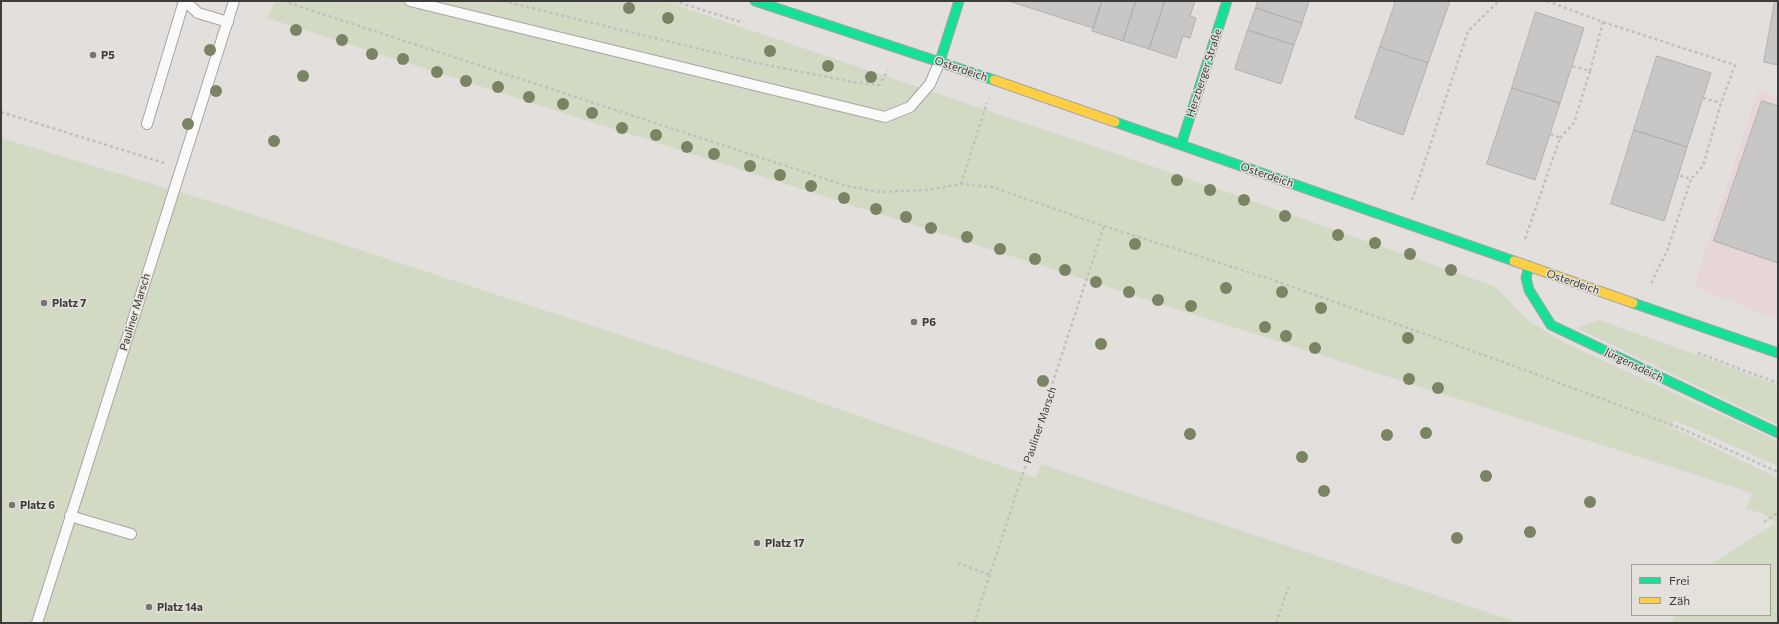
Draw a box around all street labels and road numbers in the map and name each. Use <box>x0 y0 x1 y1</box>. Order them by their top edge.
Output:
street label: Herzberger Straße <box>1183 27 1225 119</box>
street label: Osterdeich <box>933 54 989 84</box>
street label: Osterdeich <box>1239 160 1295 190</box>
street label: Osterdeich <box>1545 267 1601 297</box>
street label: Pauliner Marsch <box>117 272 153 352</box>
street label: Jürgensdeich <box>1603 345 1665 385</box>
street label: Pauliner Marsch <box>1021 385 1059 465</box>

